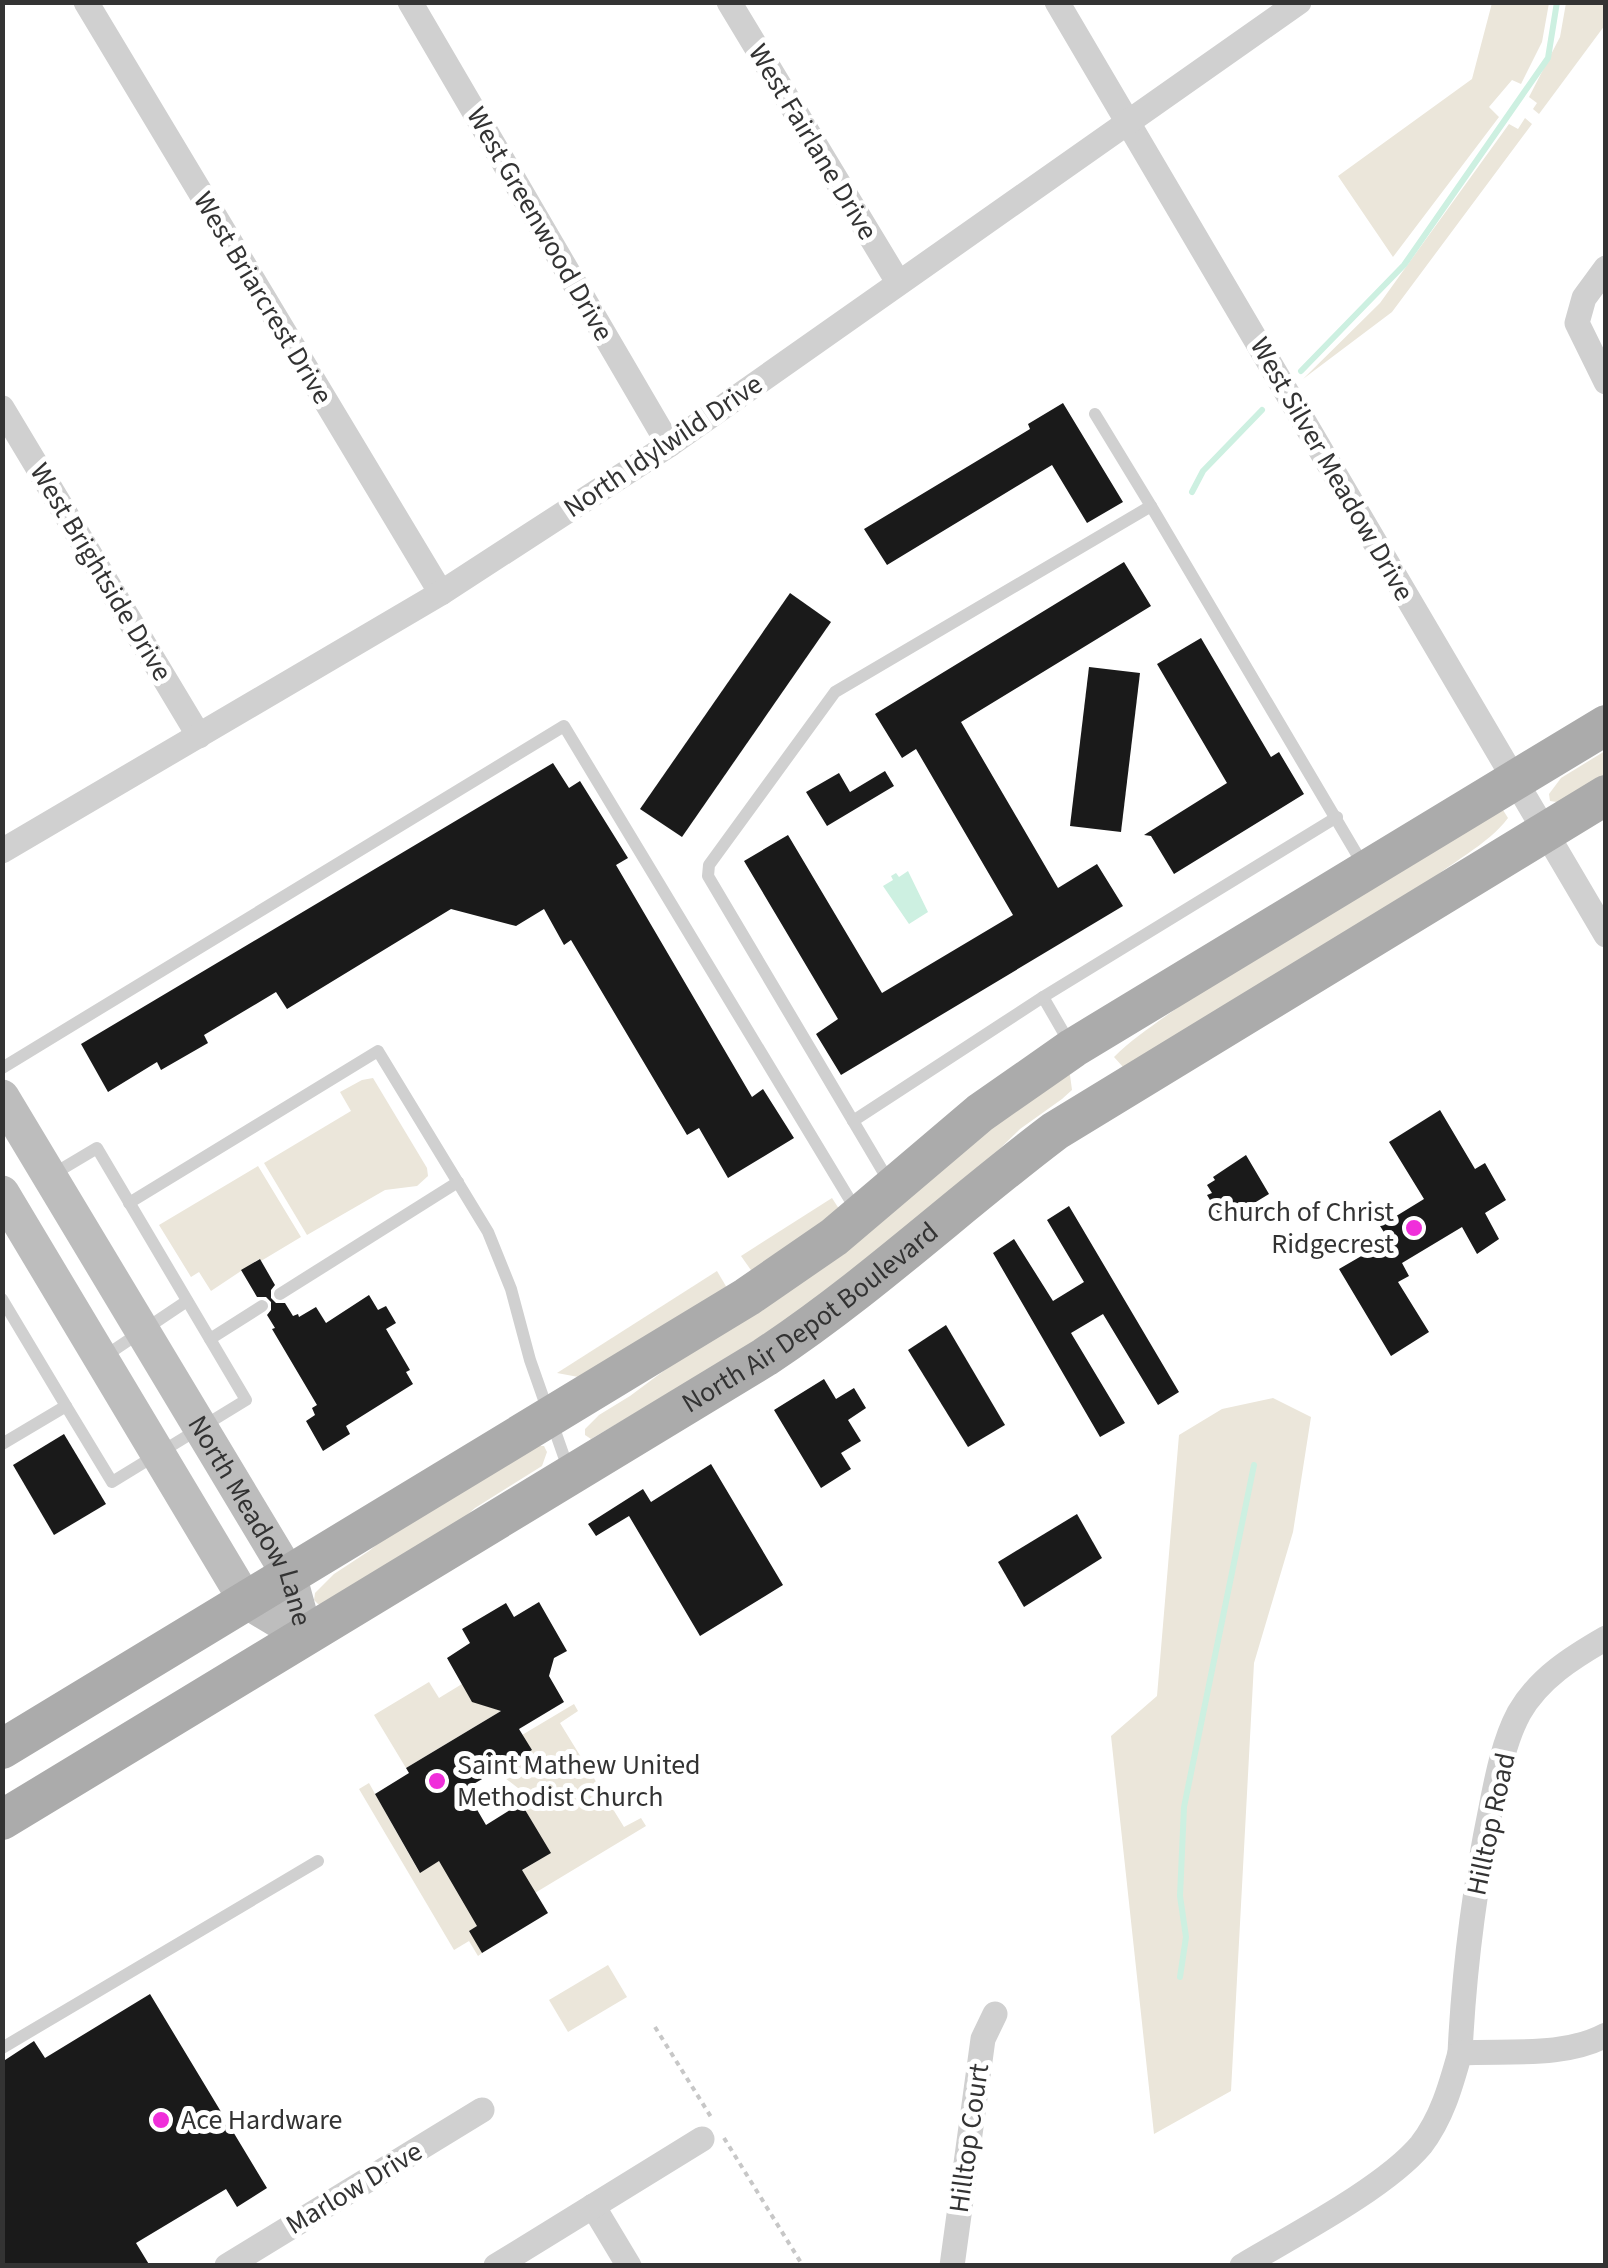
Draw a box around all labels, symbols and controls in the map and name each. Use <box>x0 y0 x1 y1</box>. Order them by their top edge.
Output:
street label: West Fairlane Drive <box>739 36 887 248</box>
street label: West Greenwood Drive <box>457 100 623 348</box>
street label: West Briarcrest Drive <box>184 184 342 412</box>
street label: West Silver Meadow Drive <box>1240 330 1424 608</box>
street label: North Idylwild Drive <box>555 364 771 528</box>
street label: West Brightside Drive <box>20 455 182 689</box>
place label: Church of Christ Ridgecrest <box>1207 1192 1395 1264</box>
street label: North Air Depot Boulevard <box>674 1212 947 1423</box>
marker: Church of Christ Ridgecrest <box>1403 1217 1425 1239</box>
street label: North Meadow Lane <box>178 1408 322 1630</box>
place label: Saint Mathew United Methodist Church <box>457 1745 701 1817</box>
street label: Hilltop Road <box>1456 1749 1526 1899</box>
marker: Saint Mathew United Methodist Church <box>426 1770 448 1792</box>
street label: Hilltop Court <box>939 2060 999 2215</box>
place label: Ace Hardware <box>181 2100 343 2140</box>
marker: Ace Hardware <box>150 2109 172 2131</box>
street label: Marlow Drive <box>278 2132 430 2244</box>

